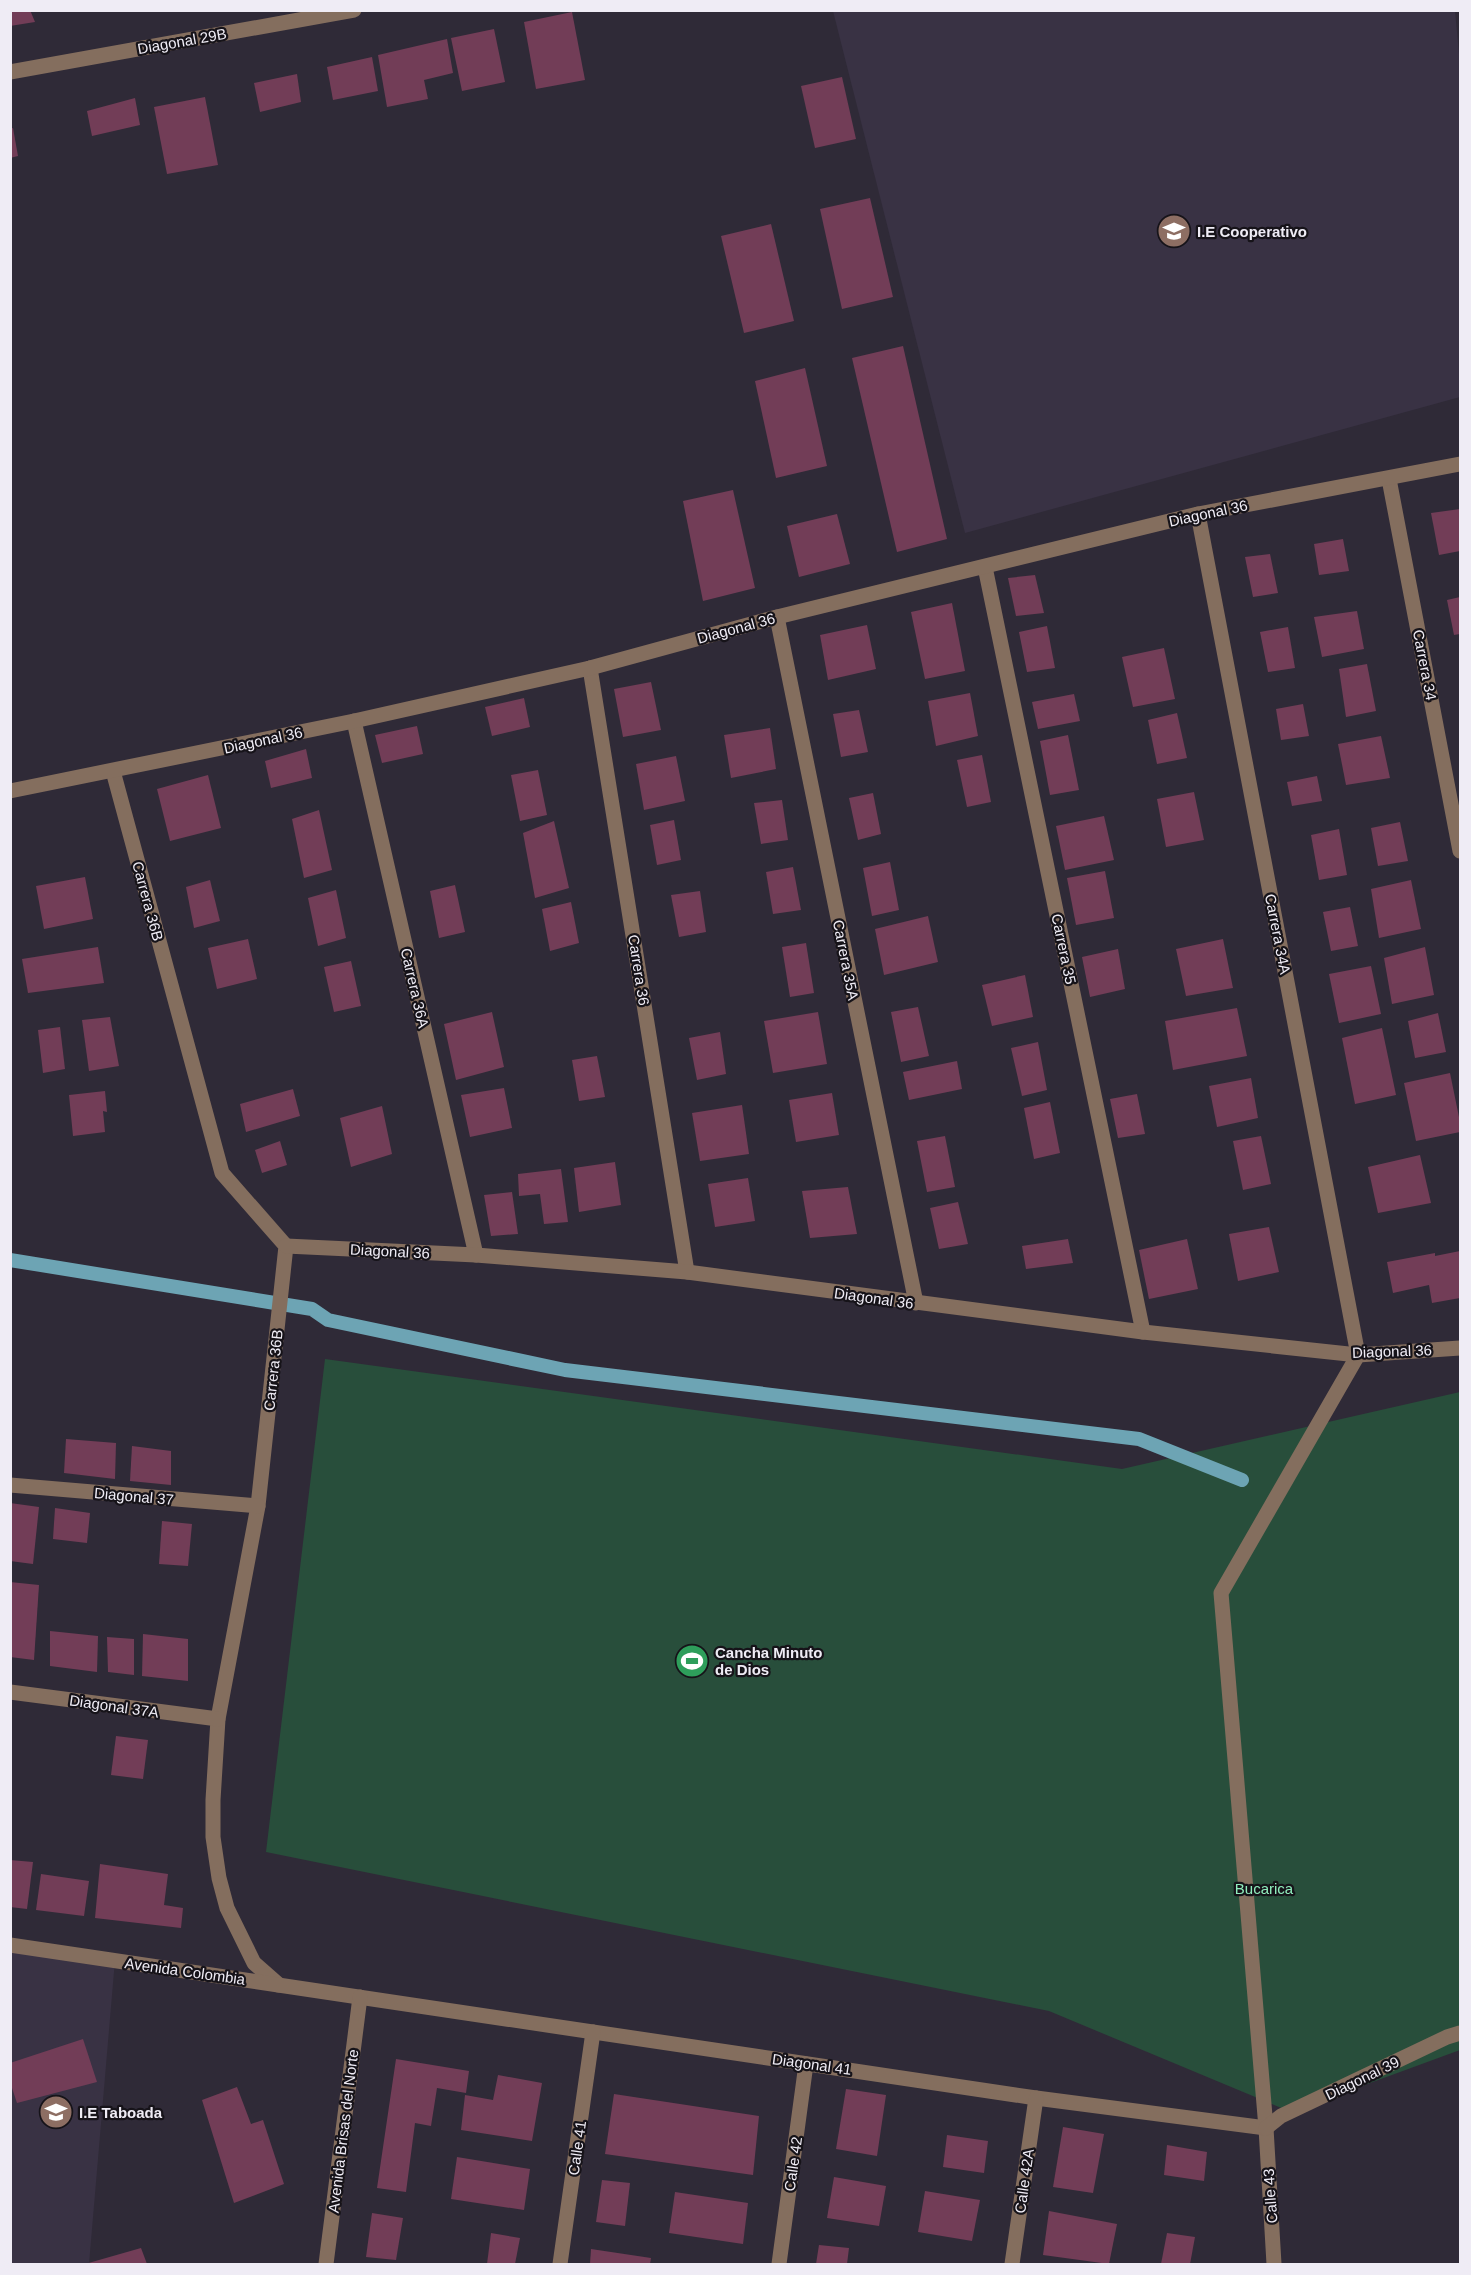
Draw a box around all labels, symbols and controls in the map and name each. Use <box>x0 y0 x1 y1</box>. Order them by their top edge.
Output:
street label: Diagonal 29B <box>136 25 228 57</box>
school or university icon: I.E Cooperativo <box>1156 213 1192 249</box>
place label: I.E Cooperativo <box>1197 223 1307 240</box>
street label: Diagonal 36 <box>1167 496 1249 530</box>
street label: Diagonal 36 <box>695 609 777 647</box>
street label: Carrera 34 <box>1410 628 1440 702</box>
street label: Diagonal 36 <box>222 723 304 757</box>
street label: Carrera 36B <box>129 859 167 943</box>
street label: Carrera 34A <box>1262 892 1294 976</box>
street label: Carrera 35 <box>1048 912 1080 986</box>
street label: Carrera 35A <box>830 918 862 1002</box>
street label: Carrera 36 <box>625 933 653 1007</box>
street label: Carrera 36A <box>398 946 432 1030</box>
street label: Diagonal 36 <box>350 1240 430 1262</box>
street label: Diagonal 36 <box>833 1284 915 1312</box>
street label: Carrera 36B <box>260 1328 286 1412</box>
street label: Diagonal 36 <box>1352 1341 1432 1361</box>
street label: Diagonal 37 <box>93 1484 175 1508</box>
sports icon: Cancha Minuto de Dios <box>674 1643 710 1679</box>
place label: Cancha Minuto de Dios <box>715 1644 823 1678</box>
street label: Diagonal 37A <box>68 1691 160 1721</box>
park label: Bucarica <box>1235 1880 1294 1897</box>
street label: Avenida Colombia <box>124 1954 247 1988</box>
street label: Avenida Brisas del Norte <box>325 2048 361 2214</box>
street label: Diagonal 41 <box>771 2050 853 2078</box>
street label: Diagonal 39 <box>1322 2053 1402 2103</box>
school or university icon: I.E Taboada <box>38 2094 74 2130</box>
place label: I.E Taboada <box>79 2104 163 2121</box>
street label: Calle 41 <box>565 2120 589 2176</box>
street label: Calle 42 <box>781 2136 805 2192</box>
street label: Calle 42A <box>1011 2148 1037 2214</box>
street label: Calle 43 <box>1260 2168 1280 2224</box>

